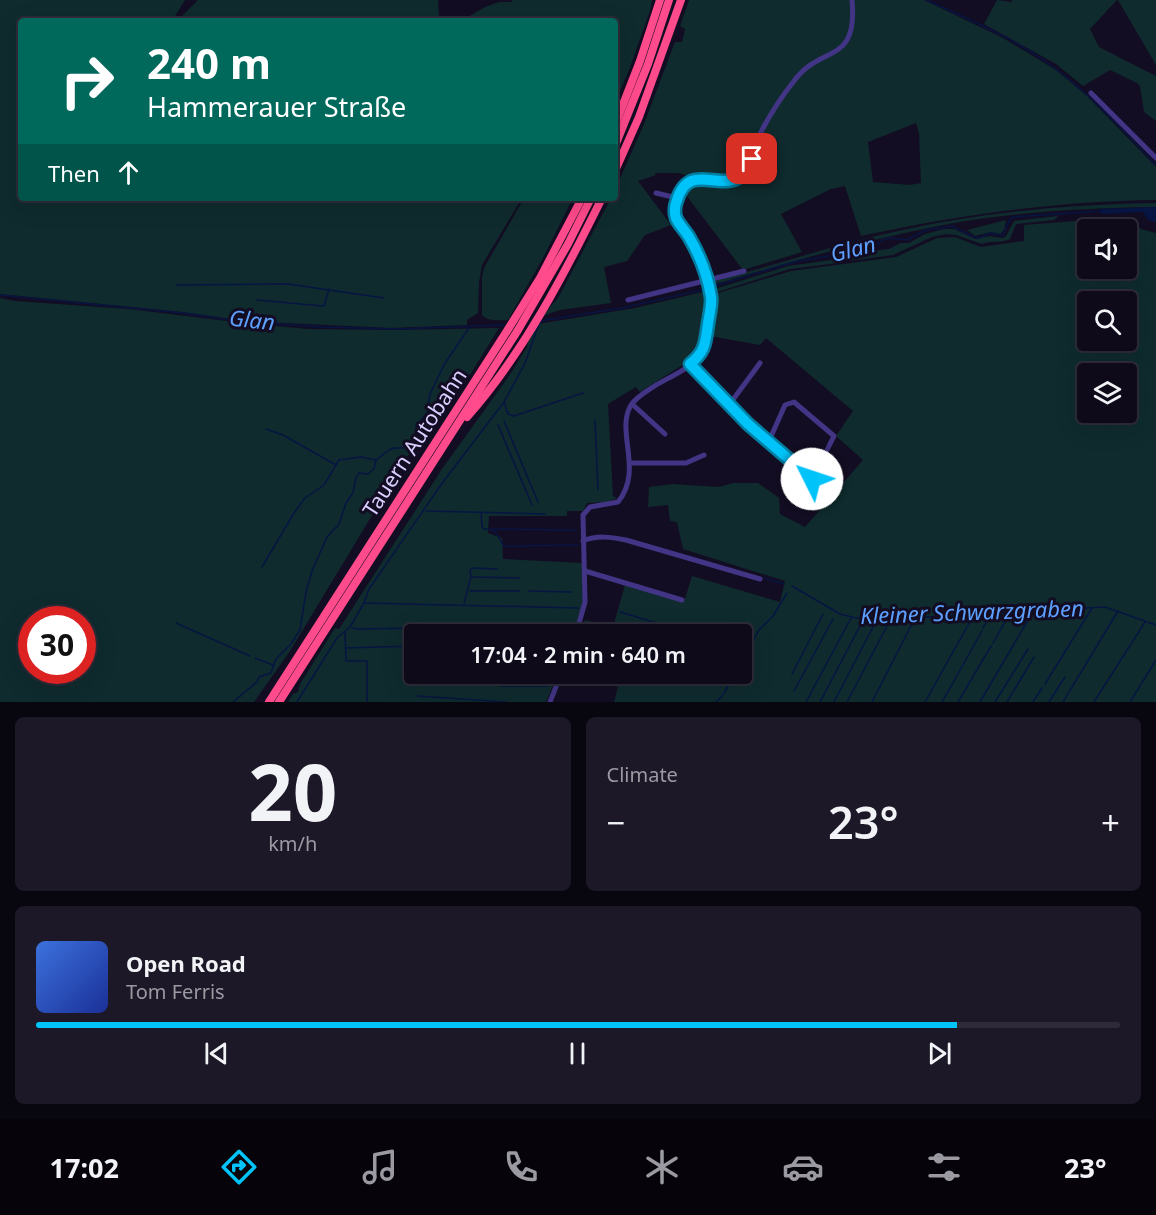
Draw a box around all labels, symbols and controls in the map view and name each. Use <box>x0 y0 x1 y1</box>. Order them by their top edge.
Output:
text: 240 m <box>147 34 271 91</box>
icon: right <box>48 42 126 120</box>
text: Hammerauer Straße <box>147 88 406 125</box>
pin <box>726 133 777 184</box>
icon: arrive <box>735 142 768 175</box>
icon: ahead <box>112 156 145 189</box>
text: Then <box>48 158 100 188</box>
map controls <box>1077 219 1137 423</box>
button: sound <box>1077 219 1137 279</box>
water label: Glan <box>827 228 879 268</box>
button: search <box>1077 291 1137 351</box>
water label: Glan <box>228 302 276 336</box>
street label: Tauern Autobahn <box>356 363 472 522</box>
button: layers <box>1077 363 1137 423</box>
position arrow <box>780 447 844 511</box>
water label: Kleiner Schwarzgraben <box>860 592 1084 630</box>
speed limit sign: 30 <box>18 606 96 684</box>
text: 17:04 · 2 min · 640 m <box>470 639 686 669</box>
text: 20 <box>248 738 337 844</box>
text: Climate <box>607 761 678 788</box>
text: 23° <box>828 791 899 852</box>
text: − <box>607 800 625 845</box>
text: + <box>1101 800 1120 845</box>
text: km/h <box>268 830 317 857</box>
text: Open Road <box>126 948 246 978</box>
text: Tom Ferris <box>126 978 225 1005</box>
icon: previous <box>200 1037 233 1070</box>
icon: pause <box>561 1037 594 1070</box>
icon: next <box>923 1037 956 1070</box>
icon: directions <box>218 1146 260 1188</box>
icon: music <box>359 1146 401 1188</box>
icon: phone <box>500 1146 542 1188</box>
icon: climate <box>641 1146 683 1188</box>
icon: car <box>782 1146 824 1188</box>
icon: filters <box>923 1146 965 1188</box>
text: 17:02 <box>50 1149 119 1186</box>
text: 23° <box>1064 1149 1106 1186</box>

